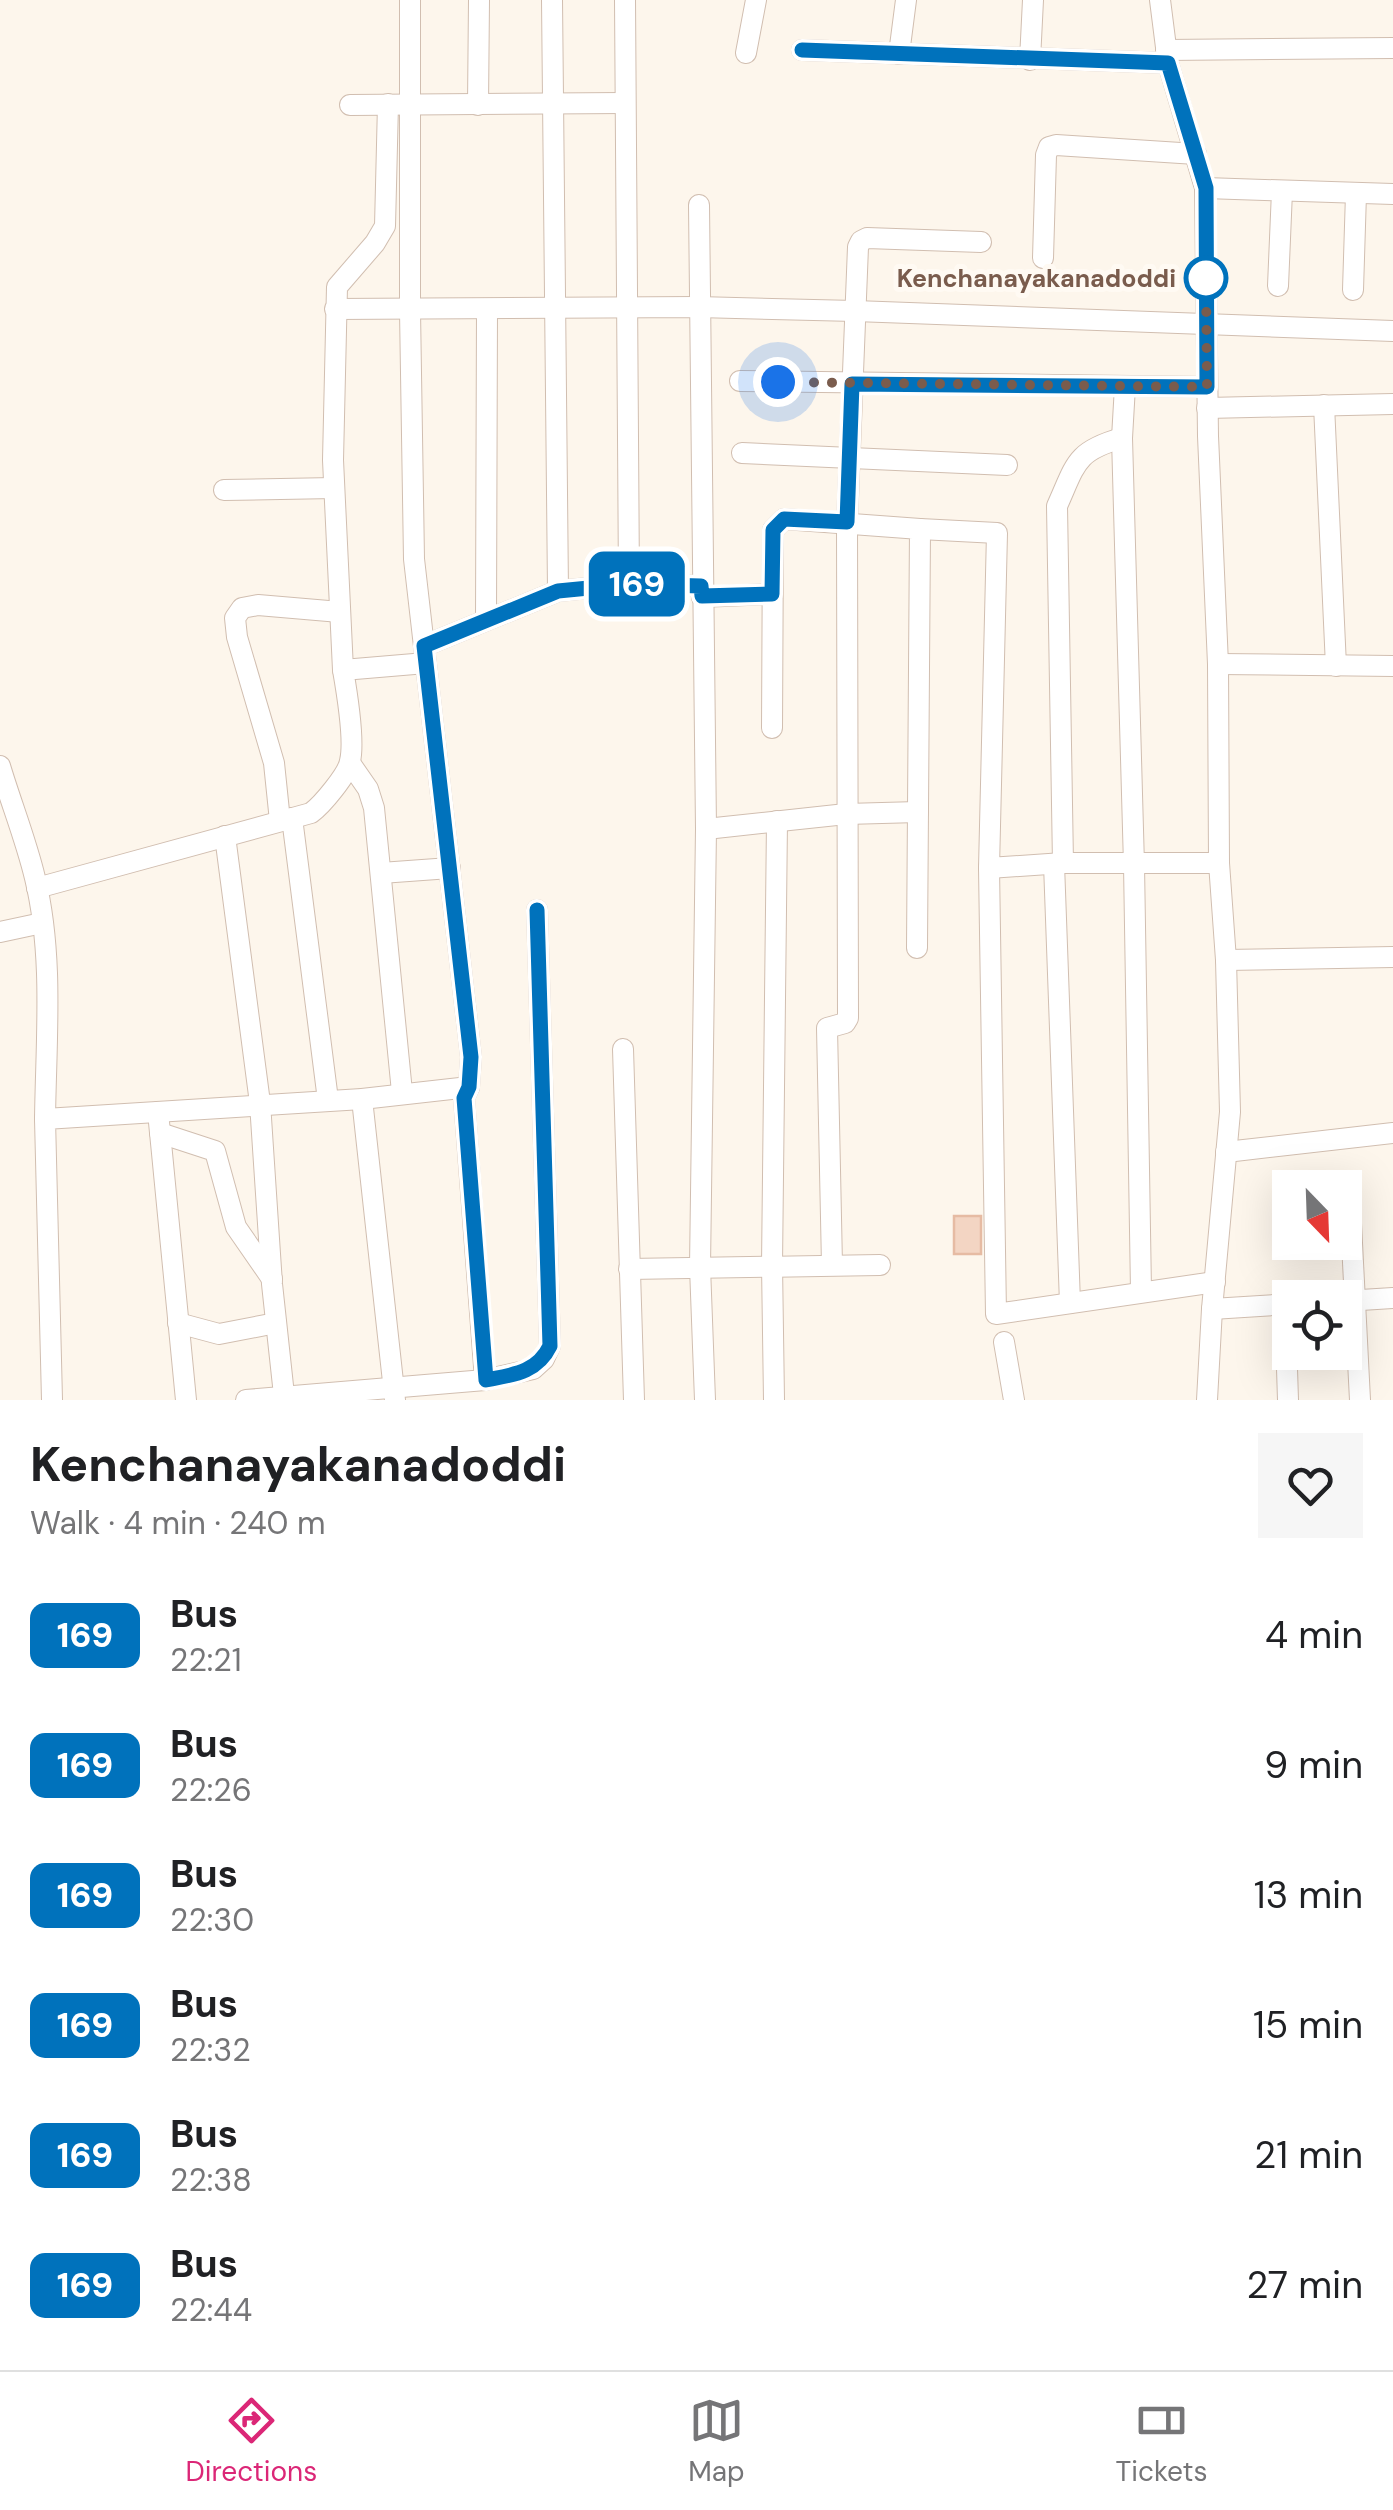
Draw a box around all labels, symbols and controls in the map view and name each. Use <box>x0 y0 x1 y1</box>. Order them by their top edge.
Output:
marker: Kenchanayakanadoddi <box>1185 257 1227 299</box>
place label: Kenchanayakanadoddi <box>897 262 1176 295</box>
your location <box>753 357 803 407</box>
line badge: 169 <box>580 552 694 616</box>
text: 169 <box>609 561 665 607</box>
north arrow <box>1272 1170 1362 1260</box>
map controls <box>1272 1170 1362 1370</box>
button: locate <box>1272 1280 1362 1370</box>
text: Kenchanayakanadoddi <box>30 1433 566 1496</box>
button: heart <box>1258 1433 1363 1538</box>
text: Walk · 4 min · 240 m <box>30 1502 326 1544</box>
text: Bus <box>170 1589 238 1639</box>
text: 4 min <box>1265 1610 1363 1660</box>
text: 169 <box>57 1612 113 1658</box>
text: 22:21 <box>170 1639 242 1681</box>
text: Bus <box>170 1719 238 1769</box>
text: 9 min <box>1264 1740 1363 1790</box>
text: 169 <box>57 1742 113 1788</box>
text: 22:26 <box>170 1769 252 1811</box>
text: Bus <box>170 1849 238 1899</box>
text: 13 min <box>1254 1870 1363 1920</box>
text: 169 <box>57 1872 113 1918</box>
text: 22:30 <box>170 1899 254 1941</box>
text: Bus <box>170 1979 238 2029</box>
text: 15 min <box>1253 2000 1363 2050</box>
text: 169 <box>57 2002 113 2048</box>
text: 22:32 <box>170 2029 251 2071</box>
text: Bus <box>170 2109 238 2159</box>
text: 21 min <box>1254 2130 1363 2180</box>
text: 169 <box>57 2132 113 2178</box>
text: 22:38 <box>170 2159 252 2201</box>
text: Bus <box>170 2239 238 2289</box>
text: 27 min <box>1247 2260 1363 2310</box>
text: 169 <box>57 2262 113 2308</box>
text: 22:44 <box>170 2289 252 2331</box>
tab: Directions <box>185 2393 317 2490</box>
tab: Map <box>688 2393 745 2490</box>
tab: Tickets <box>1115 2393 1207 2490</box>

